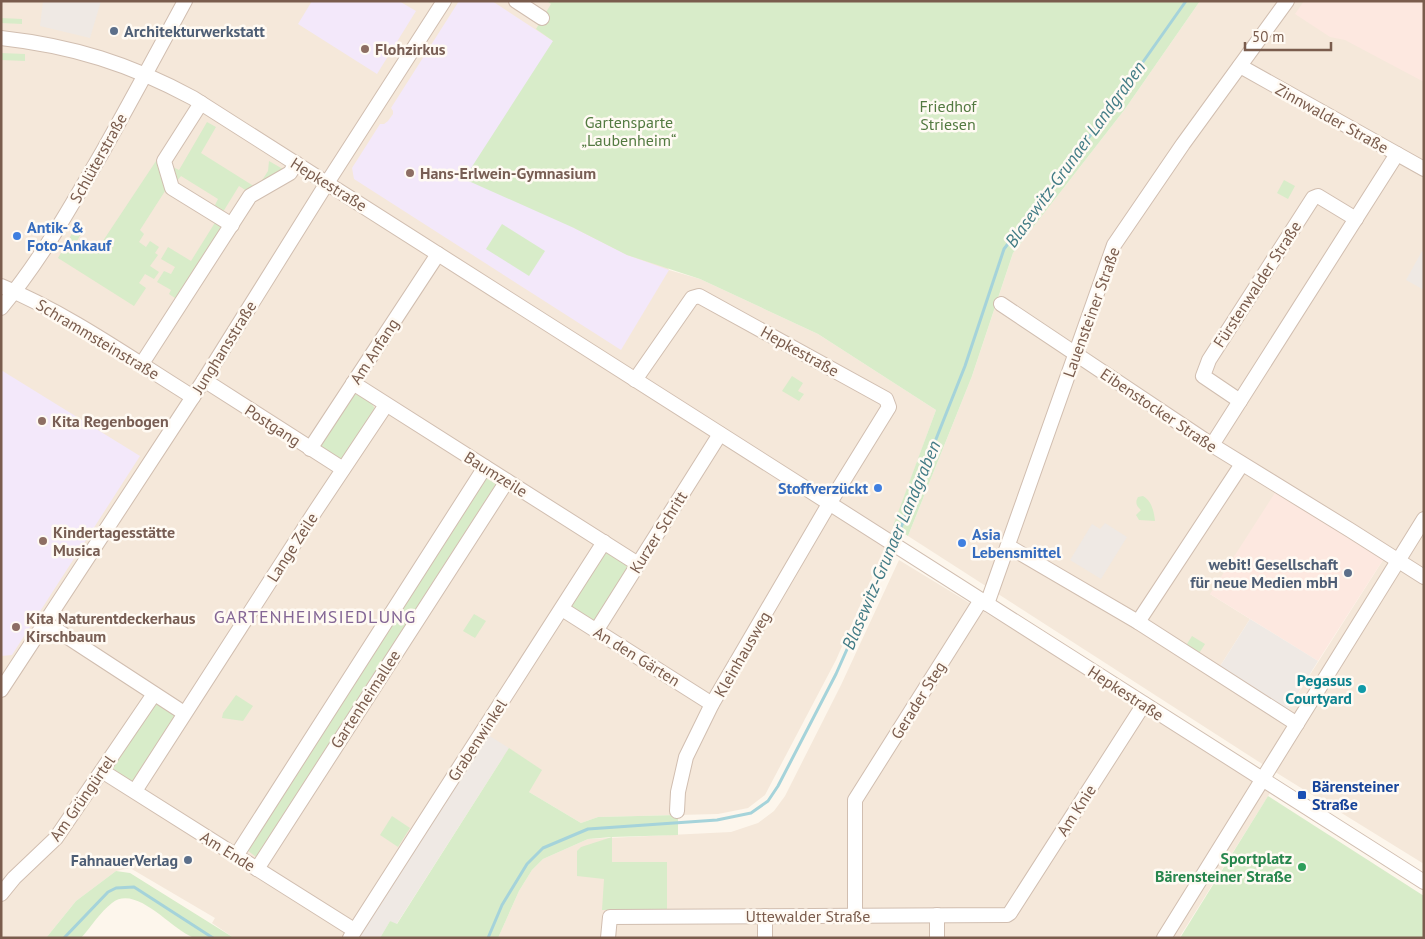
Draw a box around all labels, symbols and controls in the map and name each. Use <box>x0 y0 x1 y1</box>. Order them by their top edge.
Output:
scale bar <box>1245 20 1331 52</box>
place label: Architekturwerkstatt <box>124 21 265 41</box>
marker: Architekturwerkstatt <box>108 25 120 37</box>
text: 50 m <box>1252 27 1285 46</box>
place label: Flohzirkus <box>375 39 446 59</box>
marker: Flohzirkus <box>359 43 371 55</box>
water label: Blasewitz‐Grunaer Landgraben <box>1000 56 1150 252</box>
street label: Zinnwalder Straße <box>1272 79 1392 157</box>
park label: Friedhof Striesen <box>920 96 977 134</box>
street label: Schlüterstraße <box>65 110 131 206</box>
park label: Gartensparte „Laubenheim“ <box>581 112 677 150</box>
street label: Hepkestraße <box>287 153 371 215</box>
place label: Hans-Erlwein-Gymnasium <box>420 163 596 183</box>
marker: Hans-Erlwein-Gymnasium <box>404 167 416 179</box>
place label: Antik- & Foto-Ankauf <box>27 217 112 255</box>
street label: Fürstenwalder Straße <box>1209 217 1305 351</box>
marker: Antik- & Foto-Ankauf <box>11 230 23 242</box>
street label: Lauensteiner Straße <box>1058 244 1124 380</box>
street label: Schrammsteinstraße <box>33 294 163 384</box>
street label: Junghansstraße <box>187 297 261 398</box>
street label: Am Anfang <box>345 314 403 388</box>
street label: Hepkestraße <box>757 321 843 381</box>
street label: Eibenstocker Straße <box>1097 364 1221 456</box>
street label: Postgang <box>241 400 305 450</box>
place label: Kita Regenbogen <box>52 411 169 431</box>
marker: Kita Regenbogen <box>36 415 48 427</box>
water label: Blasewitz‐Grunaer Landgraben <box>837 437 945 653</box>
street label: Baumzeile <box>461 447 531 501</box>
place label: Stoffverzückt <box>778 478 868 498</box>
marker: Stoffverzückt <box>872 482 884 494</box>
street label: Kurzer Schritt <box>625 487 691 577</box>
street label: Lange Zeile <box>262 509 322 585</box>
place label: Kindertagesstätte Musica <box>53 522 175 560</box>
place label: Asia Lebensmittel <box>972 524 1061 562</box>
marker: Kindertagesstätte Musica <box>37 535 49 547</box>
marker: Asia Lebensmittel <box>956 537 968 549</box>
place label: webit! Gesellschaft für neue Medien mbH <box>1190 554 1338 592</box>
marker: webit! Gesellschaft für neue Medien mbH <box>1342 567 1354 579</box>
district label: GARTENHEIMSIEDLUNG <box>214 605 416 628</box>
place label: Kita Naturentdeckerhaus Kirschbaum <box>26 608 196 646</box>
street label: Kleinhausweg <box>709 608 775 700</box>
marker: Kita Naturentdeckerhaus Kirschbaum <box>10 621 22 633</box>
street label: An den Gärten <box>590 622 684 690</box>
street label: Gartenheimallee <box>326 646 404 752</box>
street label: Gerader Steg <box>886 657 950 743</box>
street label: Hepkestraße <box>1084 661 1168 725</box>
place label: Pegasus Courtyard <box>1285 670 1352 708</box>
marker: Pegasus Courtyard <box>1356 683 1368 695</box>
street label: Grabenwinkel <box>443 695 511 785</box>
street label: Am Grüngürtel <box>45 751 119 845</box>
place label: Bärensteiner Straße <box>1312 776 1399 814</box>
street label: Am Knie <box>1052 781 1100 839</box>
marker: Bärensteiner Straße <box>1296 789 1308 801</box>
street label: Am Ende <box>197 826 259 876</box>
place label: Sportplatz Bärensteiner Straße <box>1155 848 1292 886</box>
place label: FahnauerVerlag <box>71 850 178 870</box>
marker: FahnauerVerlag <box>182 854 194 866</box>
marker: Sportplatz Bärensteiner Straße <box>1296 861 1308 873</box>
street label: Uttewalder Straße <box>746 906 870 926</box>

